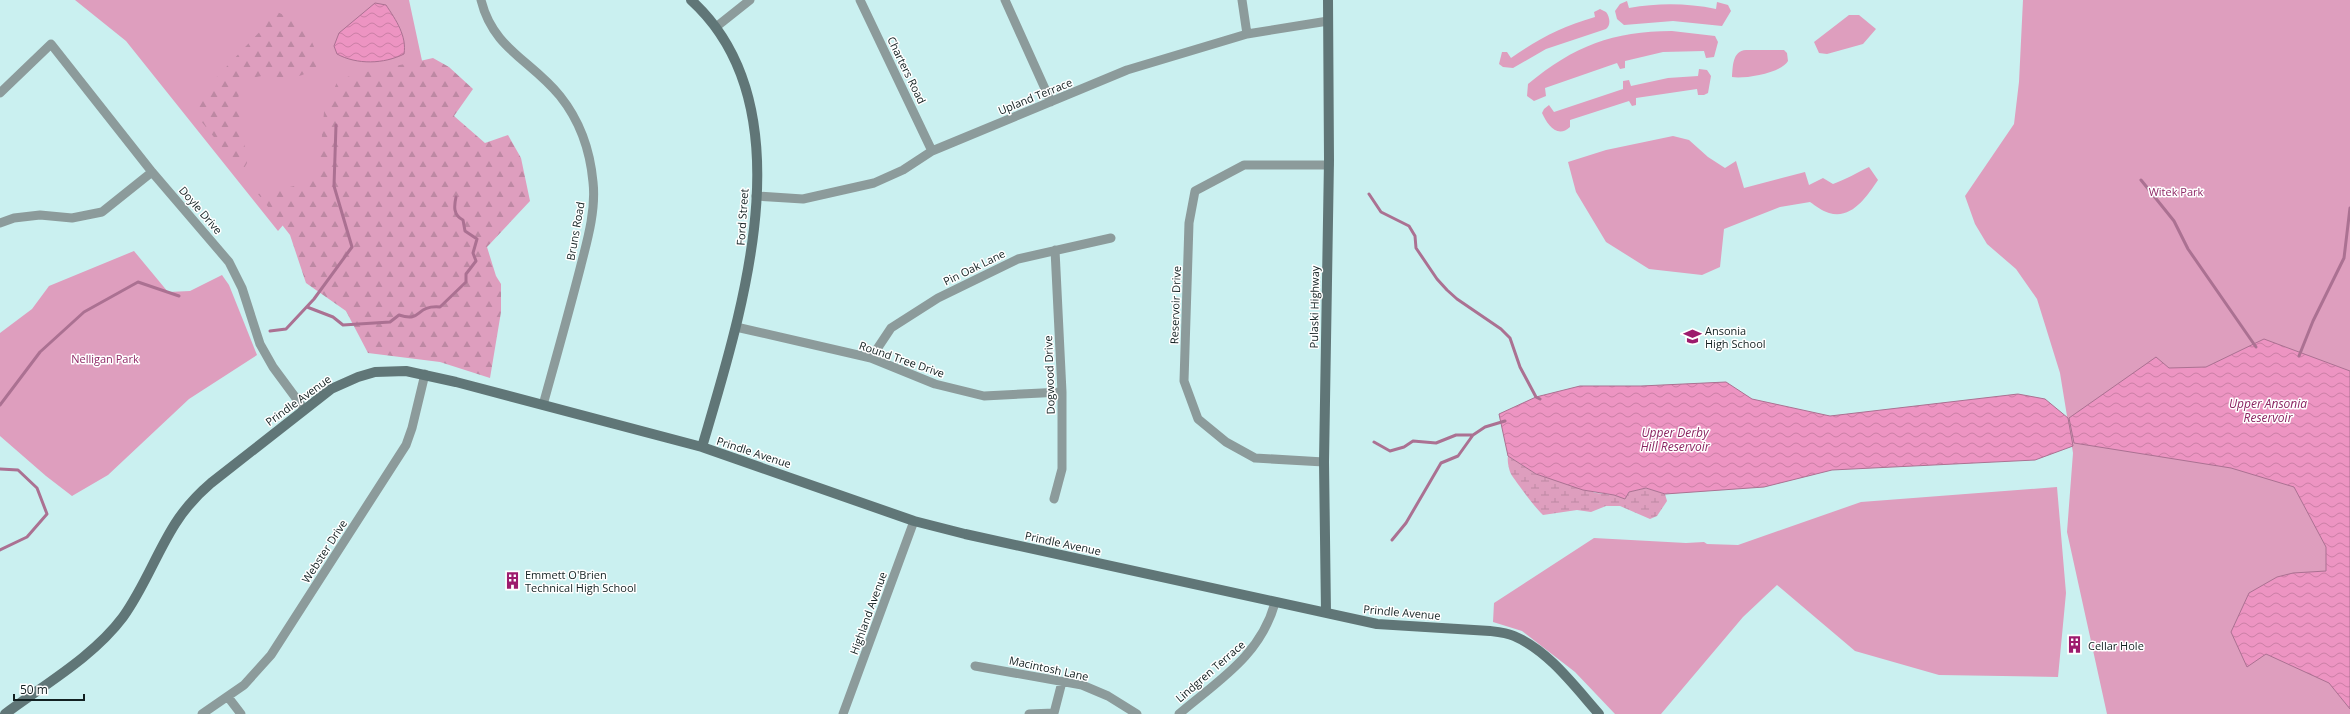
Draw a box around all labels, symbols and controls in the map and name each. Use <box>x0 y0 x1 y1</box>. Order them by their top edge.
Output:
street label: Charters Road <box>884 34 930 106</box>
street label: Upland Terrace <box>996 74 1074 118</box>
street label: Doyle Drive <box>176 183 226 237</box>
park label: Witek Park <box>2149 184 2204 199</box>
street label: Ford Street <box>733 188 751 246</box>
street label: Bruns Road <box>562 200 588 262</box>
street label: Pin Oak Lane <box>941 246 1007 288</box>
street label: Pulaski Highway <box>1306 265 1322 348</box>
street label: Reservoir Drive <box>1166 266 1184 344</box>
place label: Ansonia High School <box>1705 323 1766 351</box>
school or university icon: Ansonia High School <box>1682 326 1702 346</box>
street label: Dogwood Drive <box>1040 335 1058 415</box>
street label: Round Tree Drive <box>857 337 947 381</box>
park label: Nelligan Park <box>71 351 139 366</box>
street label: Prindle Avenue <box>262 371 334 429</box>
water label: Upper Ansonia Reservoir <box>2229 395 2307 426</box>
water label: Upper Derby Hill Reservoir <box>1640 424 1711 455</box>
street label: Prindle Avenue <box>715 433 793 471</box>
street label: Webster Drive <box>298 516 350 586</box>
street label: Prindle Avenue <box>1024 528 1102 558</box>
place label: Emmett O'Brien Technical High School <box>525 567 636 595</box>
street label: Highland Avenue <box>846 569 890 657</box>
building icon: Emmett O'Brien Technical High School <box>502 570 522 590</box>
street label: Prindle Avenue <box>1363 601 1441 623</box>
building icon: Cellar Hole <box>2065 635 2085 655</box>
street label: Lindgren Terrace <box>1172 637 1248 705</box>
place label: Cellar Hole <box>2088 638 2144 653</box>
street label: Macintosh Lane <box>1008 652 1090 684</box>
scale bar <box>14 676 84 702</box>
text: 50 m <box>20 681 48 698</box>

